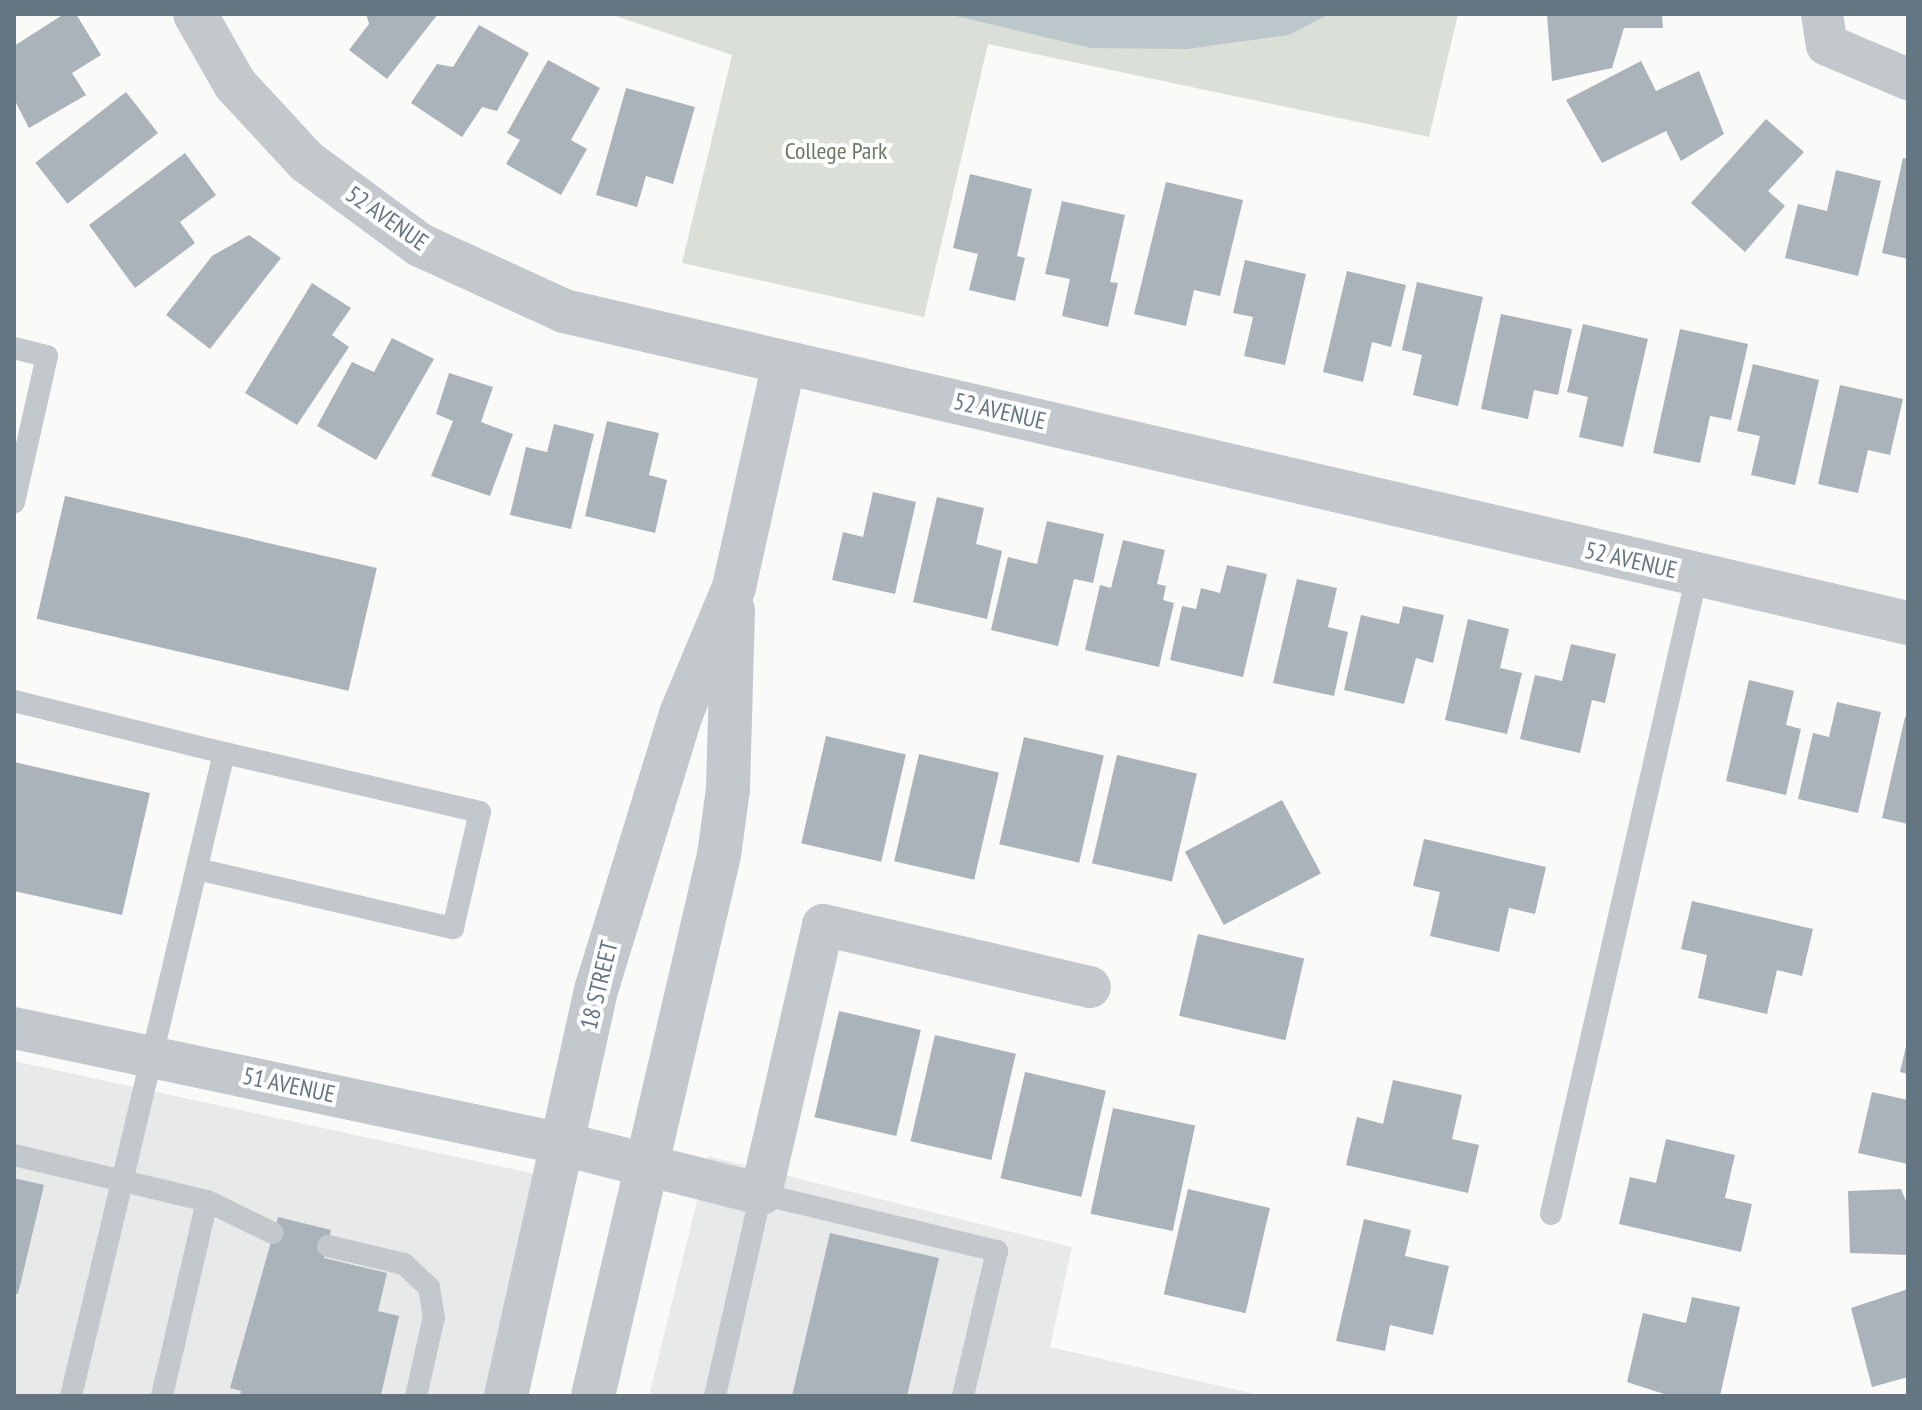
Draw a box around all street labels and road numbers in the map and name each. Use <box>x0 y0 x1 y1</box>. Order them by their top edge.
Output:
street label: 52 AVENUE <box>340 179 434 257</box>
street label: 52 AVENUE <box>951 386 1049 436</box>
street label: 52 AVENUE <box>1582 535 1680 585</box>
street label: 18 STREET <box>574 938 624 1032</box>
street label: 51 AVENUE <box>240 1061 338 1109</box>

